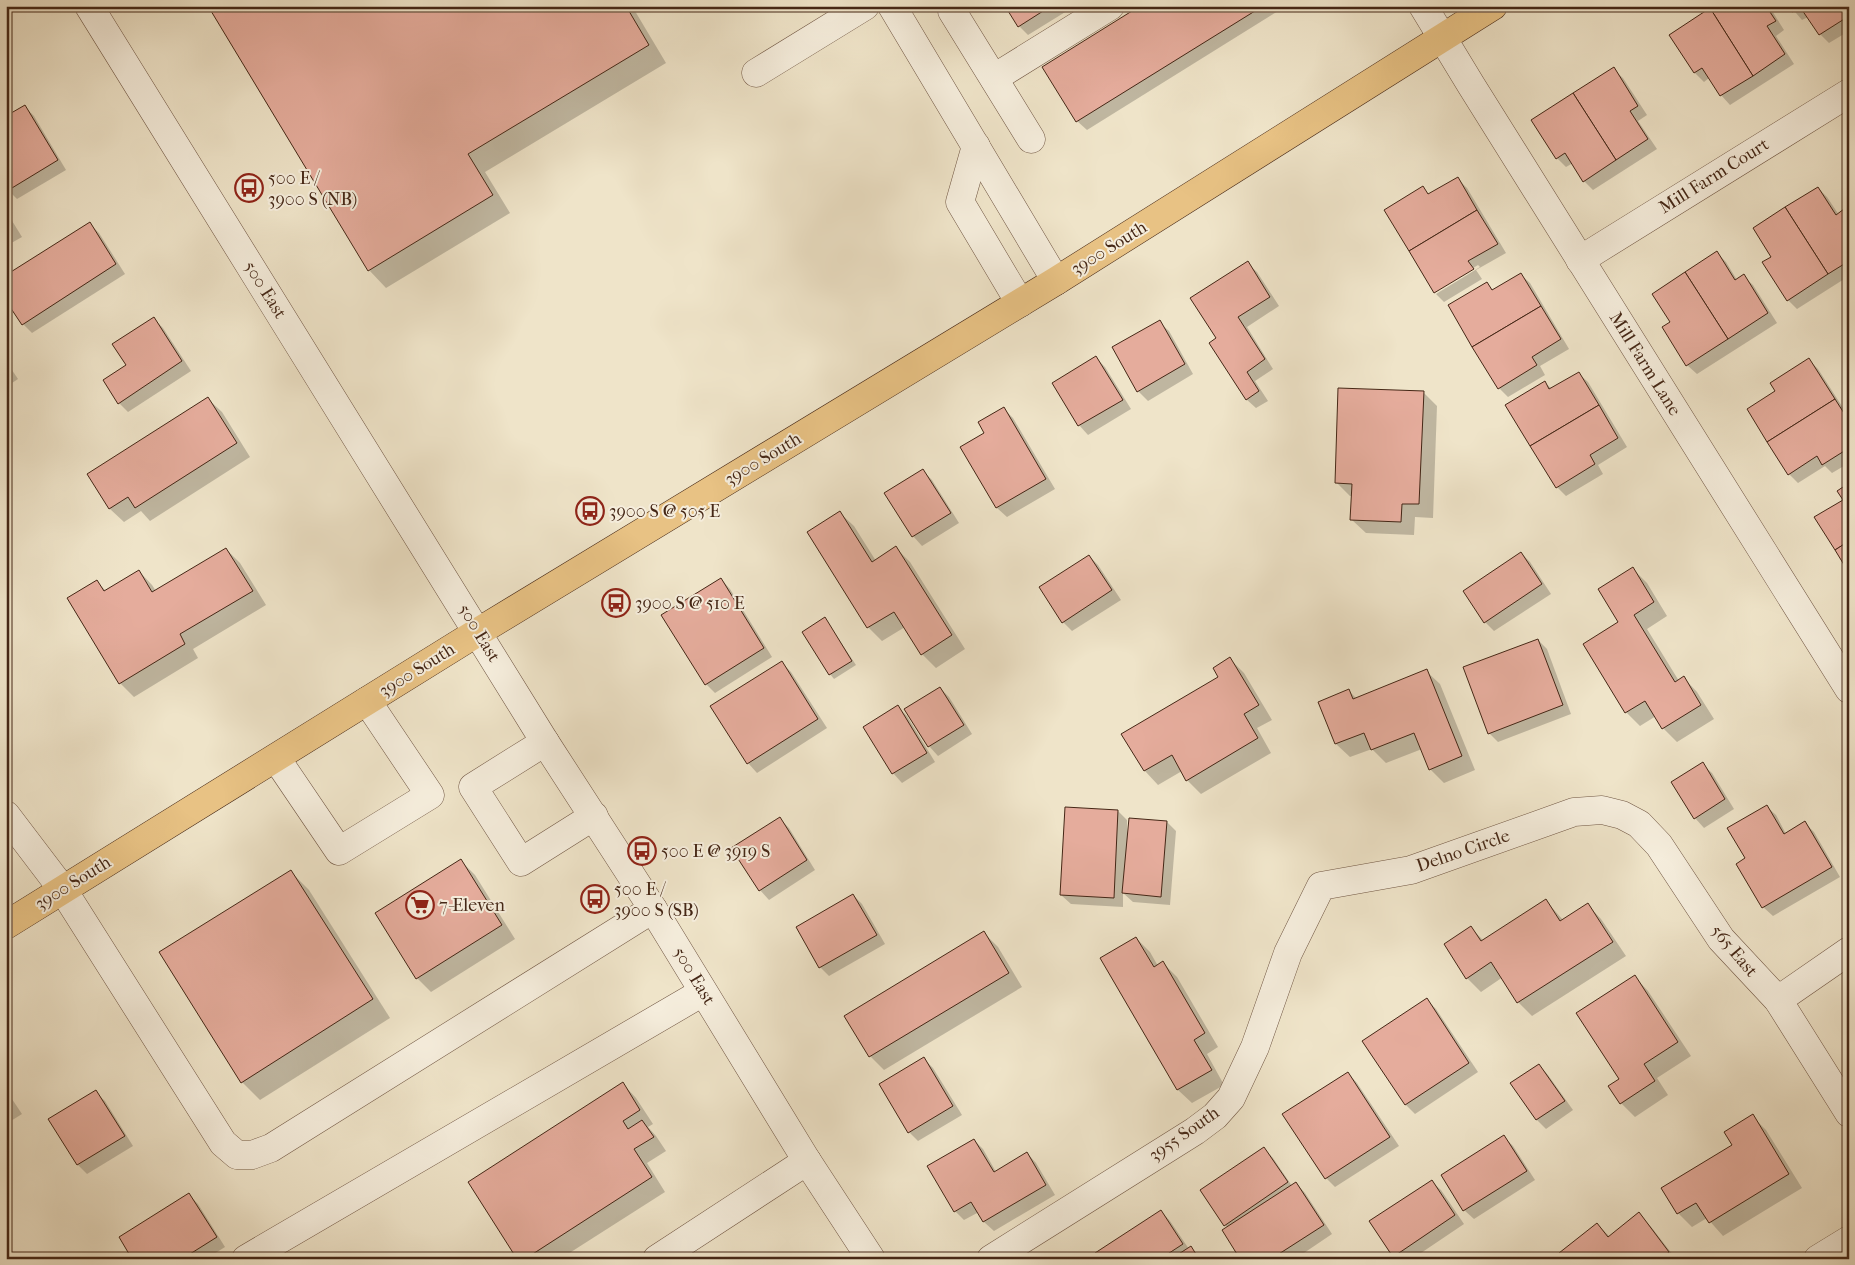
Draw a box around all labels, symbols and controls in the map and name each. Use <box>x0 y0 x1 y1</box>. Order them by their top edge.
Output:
street label: Mill Farm Court <box>1655 134 1773 218</box>
place label: 500 E / 3900 S (NB) <box>268 168 357 210</box>
bus stop icon: 500 E / 3900 S (NB) <box>234 173 264 203</box>
street label: 3900 South <box>1067 216 1151 280</box>
street label: 500 East <box>239 257 291 323</box>
street label: Mill Farm Lane <box>1605 308 1685 420</box>
street label: 3900 South <box>721 428 805 490</box>
bus stop icon: 3900 S @ 505 E <box>575 496 605 526</box>
place label: 3900 S @ 505 E <box>609 501 720 522</box>
bus stop icon: 3900 S @ 510 E <box>601 588 631 618</box>
place label: 3900 S @ 510 E <box>635 593 745 614</box>
street label: 500 East <box>454 600 505 666</box>
street label: 3900 South <box>375 638 459 702</box>
street label: Delno Circle <box>1414 825 1513 877</box>
bus stop icon: 500 E @ 3919 S <box>627 836 657 866</box>
place label: 500 E @ 3919 S <box>661 841 770 862</box>
street label: 3900 South <box>31 851 115 915</box>
place label: 500 E / 3900 S (SB) <box>614 879 699 921</box>
bus stop icon: 500 E / 3900 S (SB) <box>580 884 610 914</box>
supermarket icon: 7-Eleven <box>405 890 435 920</box>
place label: 7-Eleven <box>439 895 505 916</box>
street label: 565 East <box>1706 921 1762 982</box>
street label: 500 East <box>669 943 720 1009</box>
street label: 3955 South <box>1145 1102 1223 1166</box>

